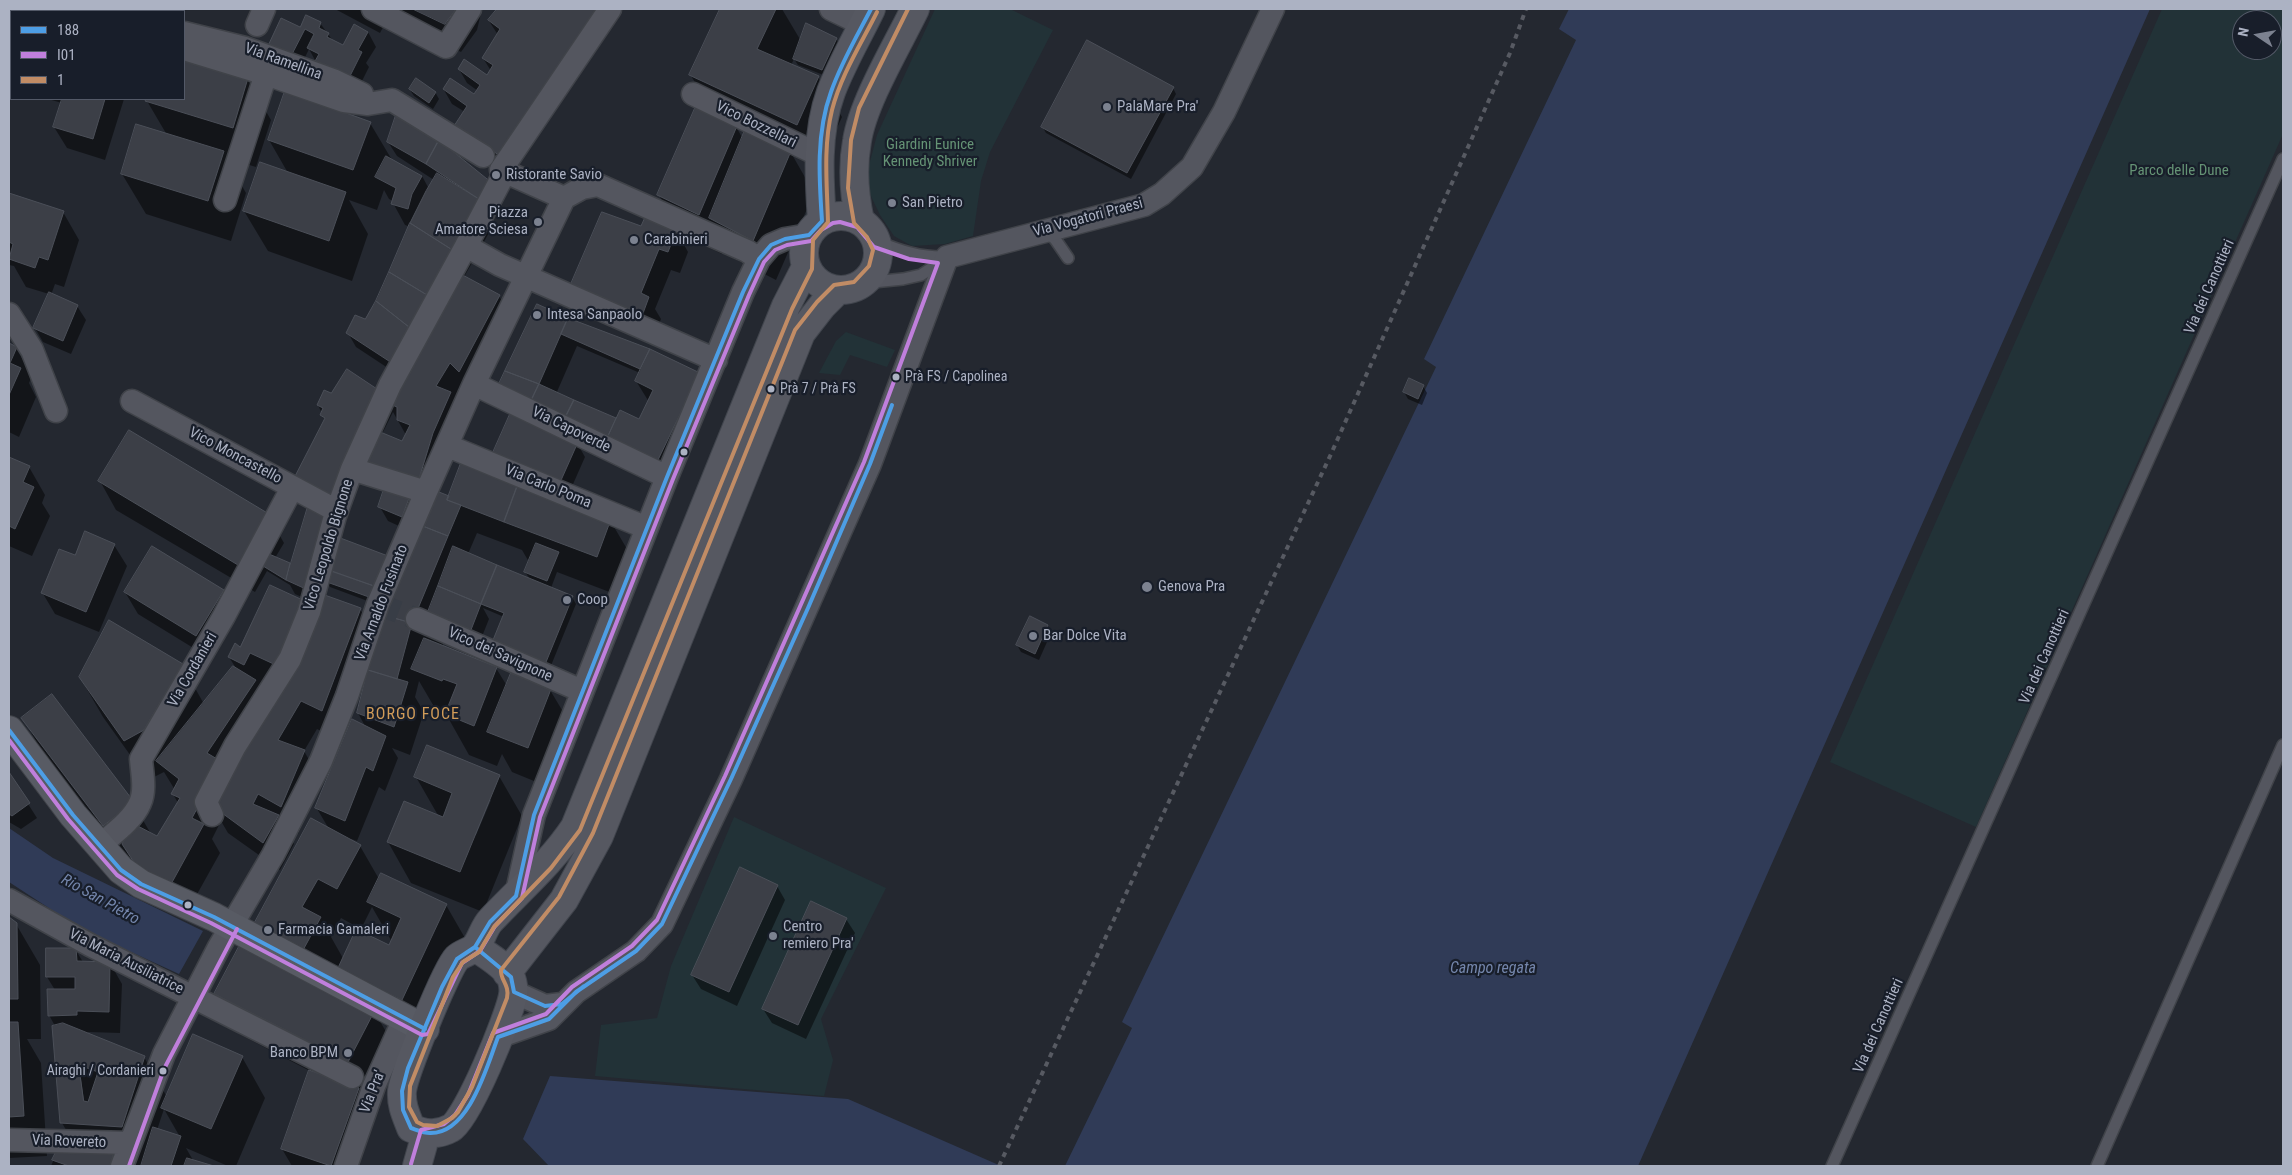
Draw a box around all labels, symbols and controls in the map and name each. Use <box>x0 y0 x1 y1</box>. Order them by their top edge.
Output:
legend <box>10 10 185 100</box>
north arrow <box>2232 10 2282 60</box>
text: 188 <box>57 21 79 39</box>
text: N <box>2235 26 2252 38</box>
street label: Via Ramellina <box>242 40 324 84</box>
text: I01 <box>57 46 76 64</box>
text: 1 <box>57 71 64 89</box>
street label: Vico Bozzellari <box>713 98 799 152</box>
place label: PalaMare Pra' <box>1117 98 1198 116</box>
marker: PalaMare Pra' <box>1101 101 1113 113</box>
park label: Giardini Eunice Kennedy Shriver <box>883 136 977 171</box>
park label: Parco delle Dune <box>2129 162 2229 180</box>
place label: Ristorante Savio <box>506 166 602 184</box>
marker: Ristorante Savio <box>490 169 502 181</box>
place label: San Pietro <box>902 194 963 212</box>
street label: Via Vogatori Praesi <box>1031 195 1145 241</box>
marker: San Pietro <box>886 197 898 209</box>
place label: Piazza Amatore Sciesa <box>435 204 528 239</box>
marker: Piazza Amatore Sciesa <box>532 216 544 228</box>
place label: Carabinieri <box>644 231 708 249</box>
marker: Carabinieri <box>628 234 640 246</box>
street label: Via dei Canottieri <box>2181 237 2239 337</box>
place label: Intesa Sanpaolo <box>547 306 642 324</box>
marker: Intesa Sanpaolo <box>531 309 543 321</box>
place label: Prà FS / Capolinea <box>905 369 1007 385</box>
marker: Prà FS / Capolinea <box>891 372 901 382</box>
place label: Prà 7 / Prà FS <box>780 381 856 397</box>
marker: Prà 7 / Prà FS <box>766 384 776 394</box>
street label: Via Capoverde <box>529 403 613 457</box>
street label: Vico Moncastello <box>185 424 285 488</box>
unlabelled marker <box>679 447 689 457</box>
street label: Via Carlo Poma <box>502 462 594 512</box>
street label: Vico Leopoldo Bignone <box>300 477 358 613</box>
street label: Via Arnaldo Fusinato <box>352 542 412 664</box>
place label: Genova Pra <box>1158 578 1225 596</box>
marker: Genova Pra <box>1140 580 1154 594</box>
place label: Coop <box>577 591 608 609</box>
marker: Coop <box>561 594 573 606</box>
street label: Via dei Canottieri <box>2016 607 2074 707</box>
street label: Vico dei Savignone <box>445 624 555 686</box>
place label: Bar Dolce Vita <box>1043 627 1127 645</box>
street label: Via Cordanieri <box>164 629 222 711</box>
marker: Bar Dolce Vita <box>1027 630 1039 642</box>
district label: BORGO FOCE <box>365 705 461 725</box>
water label: Rio San Pietro <box>58 871 142 929</box>
unlabelled marker <box>183 900 193 910</box>
place label: Centro remiero Pra' <box>783 918 854 953</box>
place label: Farmacia Gamaleri <box>278 921 389 939</box>
marker: Farmacia Gamaleri <box>262 924 274 936</box>
street label: Via Maria Ausiliatrice <box>66 925 186 999</box>
marker: Centro remiero Pra' <box>767 930 779 942</box>
water label: Campo regata <box>1450 959 1536 979</box>
street label: Via dei Canottieri <box>1850 976 1908 1076</box>
place label: Banco BPM <box>270 1044 338 1062</box>
marker: Banco BPM <box>342 1047 354 1059</box>
place label: Airaghi / Cordanieri <box>47 1063 154 1079</box>
marker: Airaghi / Cordanieri <box>158 1066 168 1076</box>
street label: Via Pra' <box>356 1068 390 1116</box>
street label: Via Rovereto <box>31 1132 107 1152</box>

